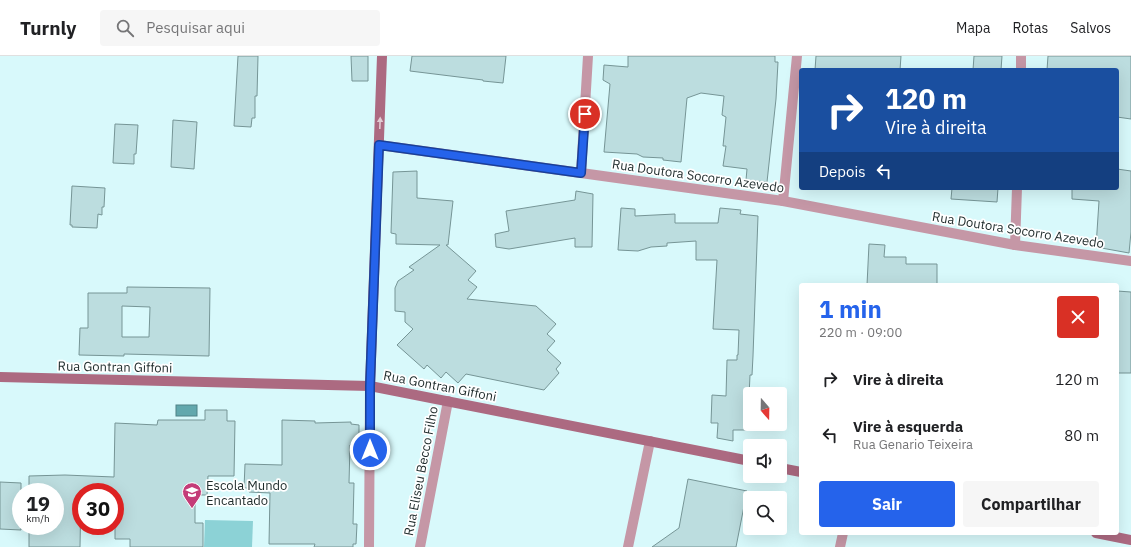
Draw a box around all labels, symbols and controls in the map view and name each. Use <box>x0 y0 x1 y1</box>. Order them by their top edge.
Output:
search box <box>100 10 380 46</box>
text: Turnly <box>20 16 76 40</box>
icon: search <box>114 17 136 39</box>
text: Pesquisar aqui <box>146 18 245 37</box>
text: Mapa <box>956 19 990 37</box>
text: Rotas <box>1012 19 1048 37</box>
text: Salvos <box>1070 19 1111 37</box>
text: 120 m <box>885 80 967 117</box>
icon: right <box>819 84 871 136</box>
pin <box>568 97 602 131</box>
icon: arrive <box>574 103 596 125</box>
one-way arrow <box>377 116 383 129</box>
text: Vire à direita <box>885 116 987 139</box>
street label: Rua Doutora Socorro Azevedo <box>611 155 785 197</box>
icon: left <box>873 160 895 182</box>
text: Depois <box>819 162 865 181</box>
street label: Rua Doutora Socorro Azevedo <box>931 208 1105 252</box>
text: 1 min <box>819 293 882 325</box>
button: close <box>1057 296 1099 338</box>
text: 220 m · 09:00 <box>819 324 902 341</box>
street label: Rua Gontran Giffoni <box>58 358 172 376</box>
street label: Rua Gontran Giffoni <box>382 367 498 405</box>
icon: right <box>819 368 841 390</box>
text: Vire à direita <box>853 370 943 389</box>
text: 120 m <box>1055 370 1099 389</box>
north arrow <box>743 387 787 431</box>
map controls <box>743 387 787 535</box>
street label: Rua Eliseu Becco Filho <box>400 405 442 537</box>
text: Vire à esquerda <box>853 417 963 436</box>
icon: left <box>819 424 841 446</box>
text: 80 m <box>1064 426 1099 445</box>
position arrow <box>349 429 391 471</box>
text: Rua Genario Teixeira <box>853 436 973 453</box>
button: sound <box>743 439 787 483</box>
place label: Escola Mundo Encantado <box>206 477 287 509</box>
school or university icon: Escola Mundo Encantado <box>181 481 203 509</box>
button: Sair <box>819 481 955 527</box>
button: Compartilhar <box>963 481 1099 527</box>
speed limit sign: 30 <box>72 483 124 535</box>
text: 19 <box>26 490 50 517</box>
button: search <box>743 491 787 535</box>
text: km/h <box>26 512 50 525</box>

